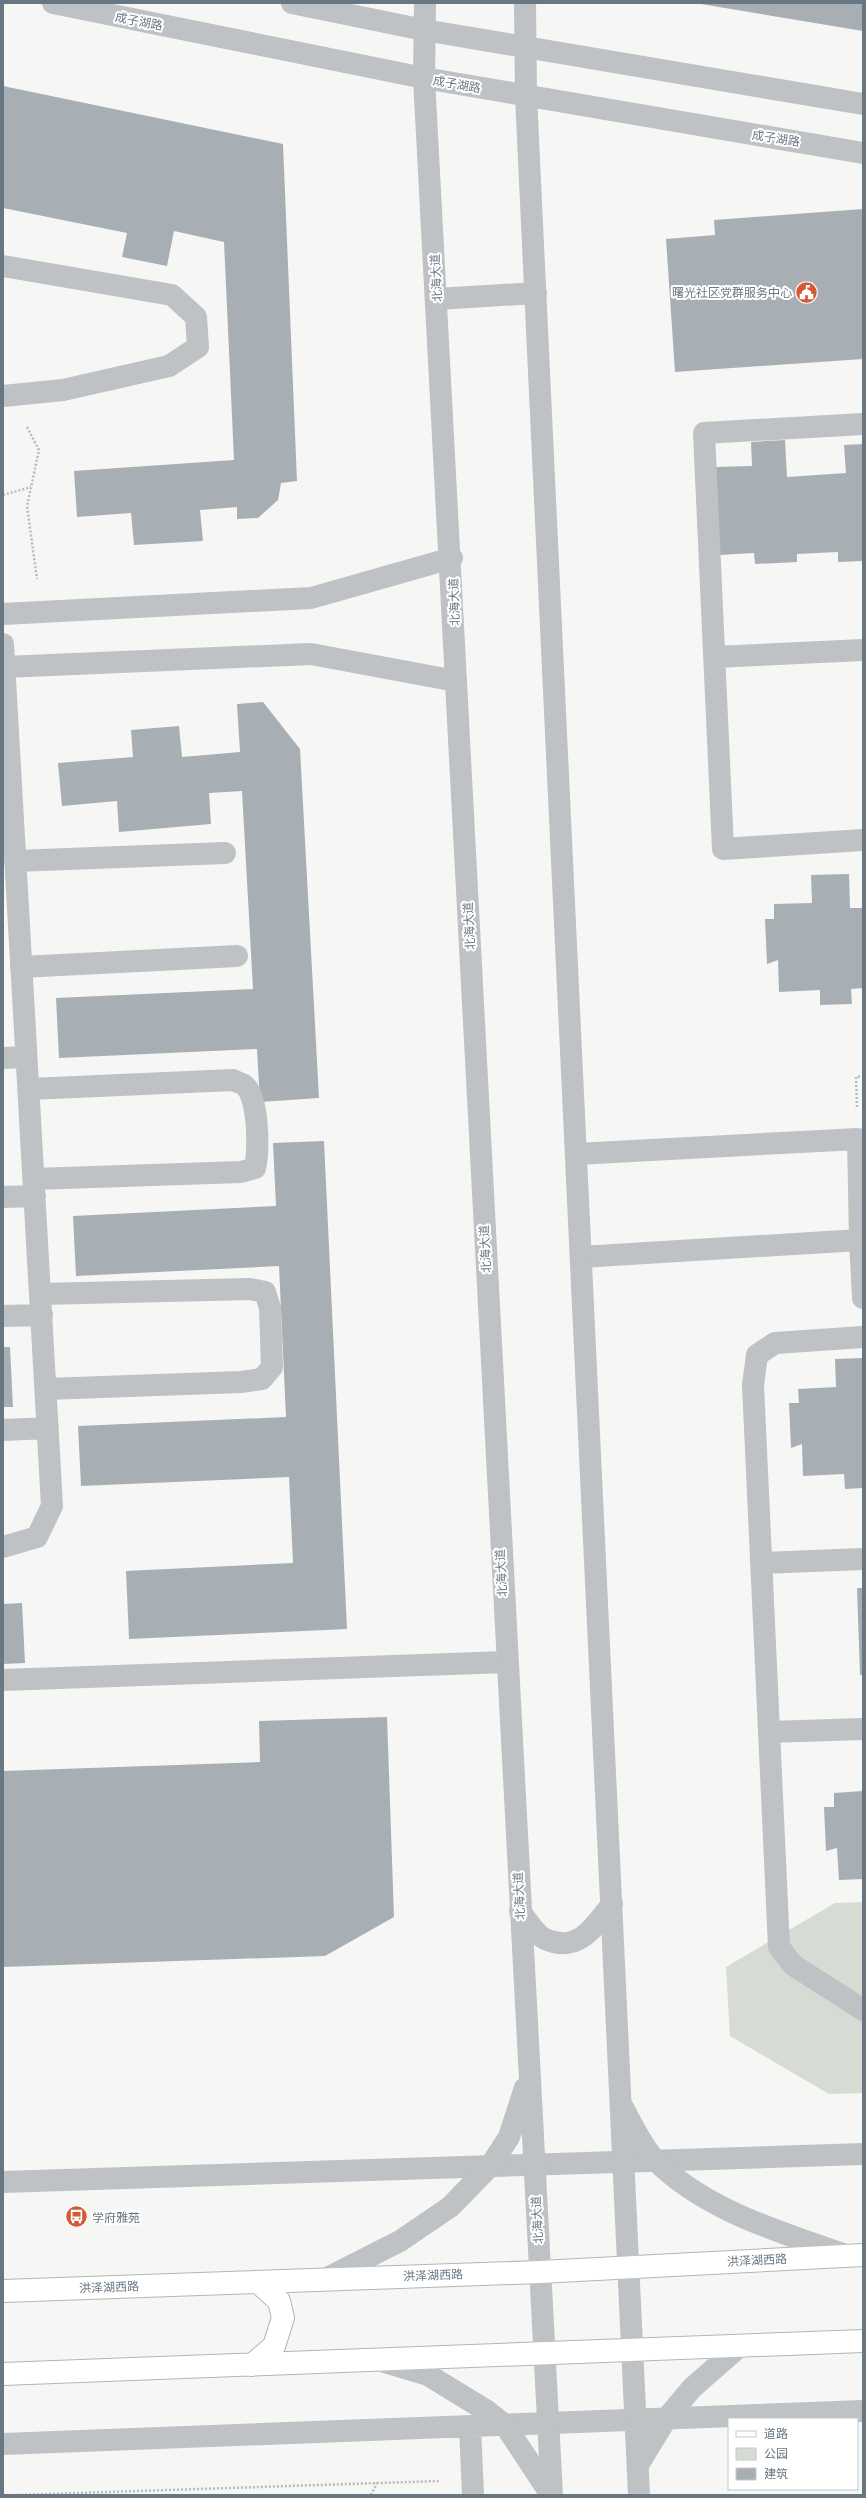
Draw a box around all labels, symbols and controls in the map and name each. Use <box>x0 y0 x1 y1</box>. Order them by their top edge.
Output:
street label: 成子湖路 <box>114 9 164 33</box>
street label: 成子湖路 <box>432 72 482 96</box>
street label: 成子湖路 <box>751 127 801 149</box>
street label: 北海大道 <box>427 254 445 302</box>
public building icon: 曙光社区党群服务中心 <box>794 279 820 305</box>
place label: 曙光社区党群服务中心 <box>672 285 792 300</box>
street label: 北海大道 <box>446 578 462 626</box>
street label: 北海大道 <box>460 902 478 950</box>
street label: 北海大道 <box>476 1225 494 1273</box>
street label: 北海大道 <box>492 1549 510 1597</box>
street label: 北海大道 <box>510 1872 528 1920</box>
street label: 北海大道 <box>528 2196 546 2244</box>
bus stop icon: 学府雅苑 <box>63 2204 89 2230</box>
place label: 学府雅苑 <box>92 2210 140 2225</box>
street label: 洪泽湖西路 <box>727 2251 787 2269</box>
street label: 洪泽湖西路 <box>403 2266 463 2284</box>
street label: 洪泽湖西路 <box>79 2278 139 2296</box>
legend <box>728 2418 858 2490</box>
text: 道路 <box>764 2426 788 2441</box>
text: 公园 <box>764 2446 788 2461</box>
text: 建筑 <box>764 2466 788 2481</box>

